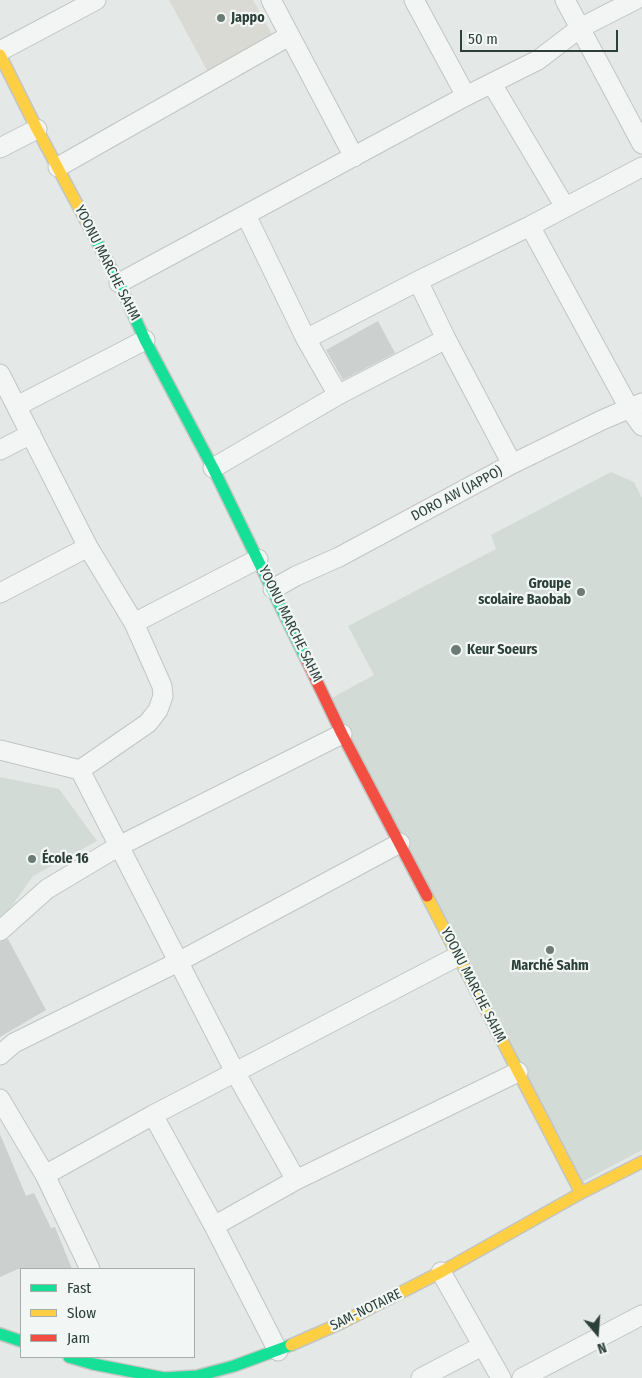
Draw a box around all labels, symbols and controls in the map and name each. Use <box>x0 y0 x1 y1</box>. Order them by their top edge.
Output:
place label: Jappo <box>231 10 265 26</box>
marker: Jappo <box>215 12 227 24</box>
scale bar <box>462 20 620 52</box>
text: 50 m <box>468 30 498 48</box>
street label: YOONU MARCHE SAHM <box>71 203 143 323</box>
street label: DORO AW (JAPPO) <box>409 463 505 525</box>
street label: YOONU MARCHE SAHM <box>255 563 325 685</box>
place label: Groupe scolaire Baobab <box>478 576 571 608</box>
marker: Groupe scolaire Baobab <box>575 586 587 598</box>
place label: Keur Soeurs <box>467 642 538 658</box>
marker: Keur Soeurs <box>449 643 463 657</box>
place label: École 16 <box>42 851 89 867</box>
marker: École 16 <box>26 853 38 865</box>
street label: YOONU MARCHE SAHM <box>437 925 509 1045</box>
marker: Marché Sahm <box>544 944 556 956</box>
place label: Marché Sahm <box>511 958 589 974</box>
legend <box>20 1268 195 1358</box>
text: Fast <box>67 1279 91 1297</box>
street label: SAM-NOTAIRE <box>328 1286 404 1334</box>
text: Slow <box>67 1304 96 1322</box>
north arrow <box>572 1308 622 1358</box>
text: Jam <box>67 1329 90 1347</box>
text: N <box>595 1338 608 1357</box>

